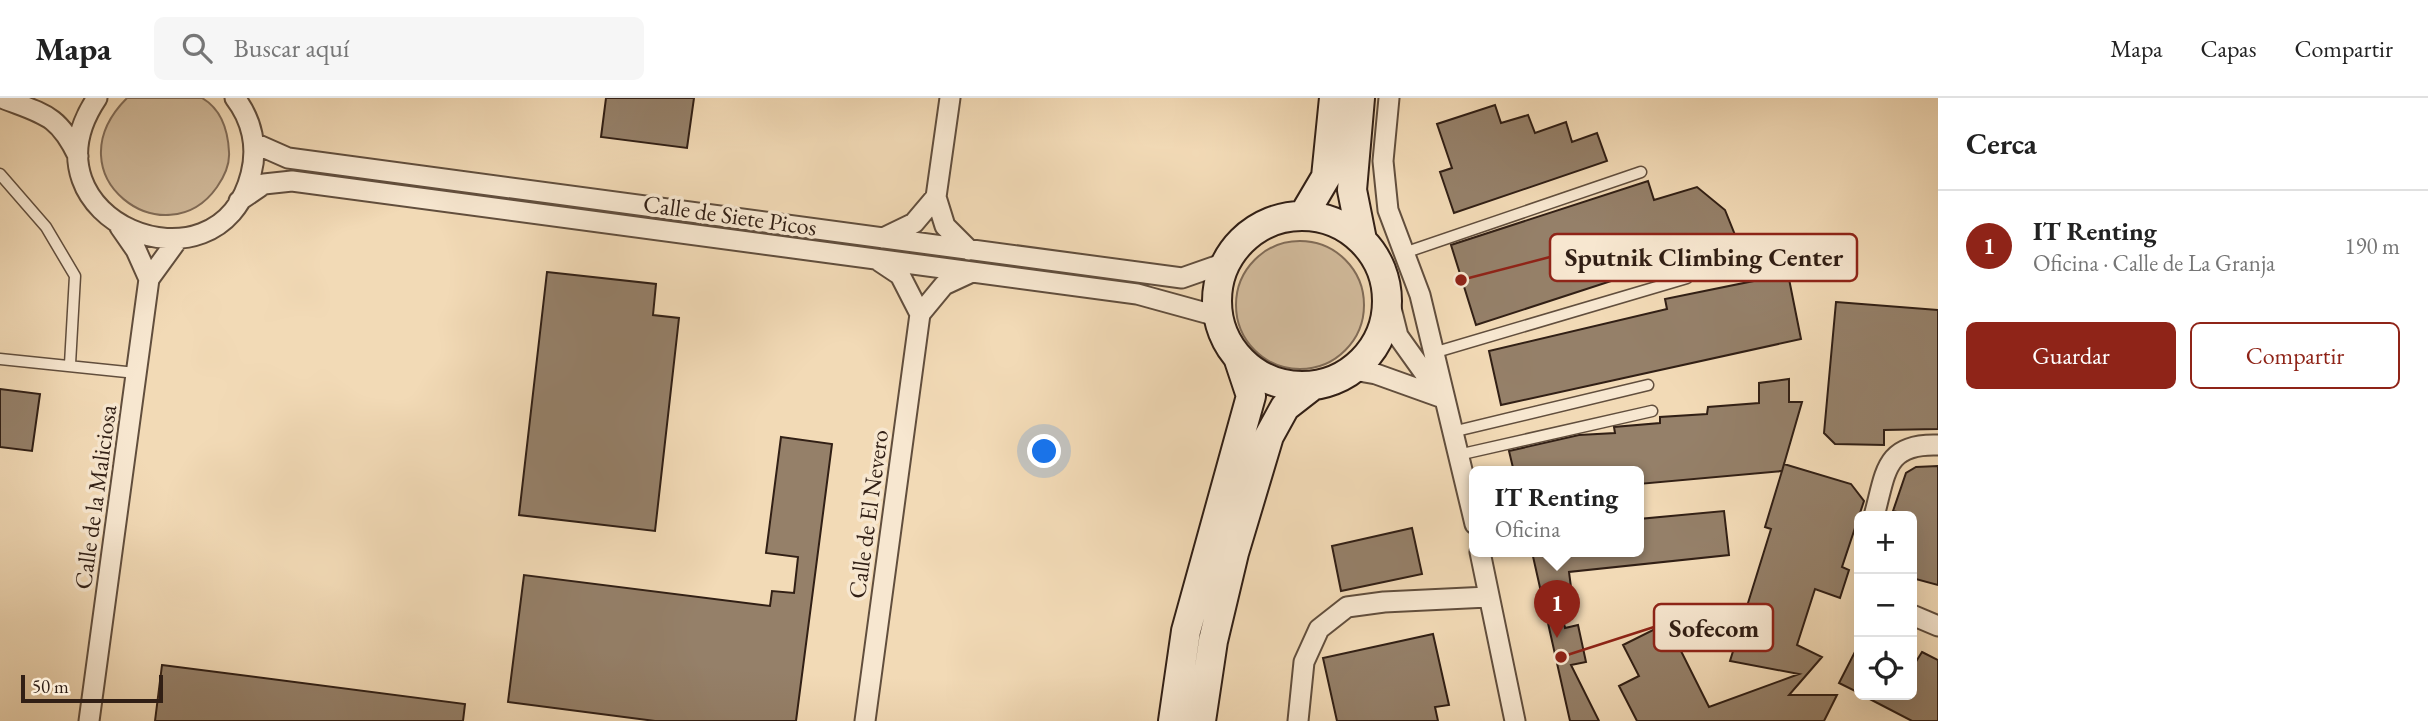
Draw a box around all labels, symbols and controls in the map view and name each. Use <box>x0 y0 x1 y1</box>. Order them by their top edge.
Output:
search box <box>154 17 644 80</box>
text: Mapa <box>35 27 112 70</box>
icon: search <box>178 29 216 67</box>
text: Buscar aquí <box>234 31 349 65</box>
text: Mapa <box>2110 33 2162 64</box>
text: Capas <box>2200 33 2256 64</box>
text: Compartir <box>2294 33 2393 64</box>
text: Cerca <box>1966 124 2037 163</box>
street label: Calle de Siete Picos <box>641 187 819 243</box>
text: IT Renting <box>2033 214 2157 248</box>
text: 1 <box>1983 231 1995 261</box>
text: 190 m <box>2344 231 2400 261</box>
callout: Sputnik Climbing Center <box>1550 234 1857 281</box>
text: Sputnik Climbing Center <box>1565 240 1844 274</box>
text: Oficina · Calle de La Granja <box>2033 248 2275 278</box>
button: Guardar <box>1966 322 2176 389</box>
button: Compartir <box>2190 322 2400 389</box>
street label: Calle de la Maliciosa <box>67 402 123 591</box>
street label: Calle de El Nevero <box>841 427 895 600</box>
your location <box>1027 434 1061 468</box>
popup <box>1469 466 1644 557</box>
text: IT Renting <box>1495 480 1618 514</box>
map controls <box>1854 511 1917 700</box>
button: + <box>1854 511 1917 574</box>
text: Oficina <box>1495 514 1560 544</box>
button: − <box>1854 574 1917 637</box>
pin: 1 <box>1534 580 1580 638</box>
callout: Sofecom <box>1654 604 1773 651</box>
text: Sofecom <box>1669 611 1759 645</box>
button: locate <box>1854 637 1917 700</box>
scale bar <box>21 672 163 704</box>
text: 50 m <box>32 674 69 699</box>

